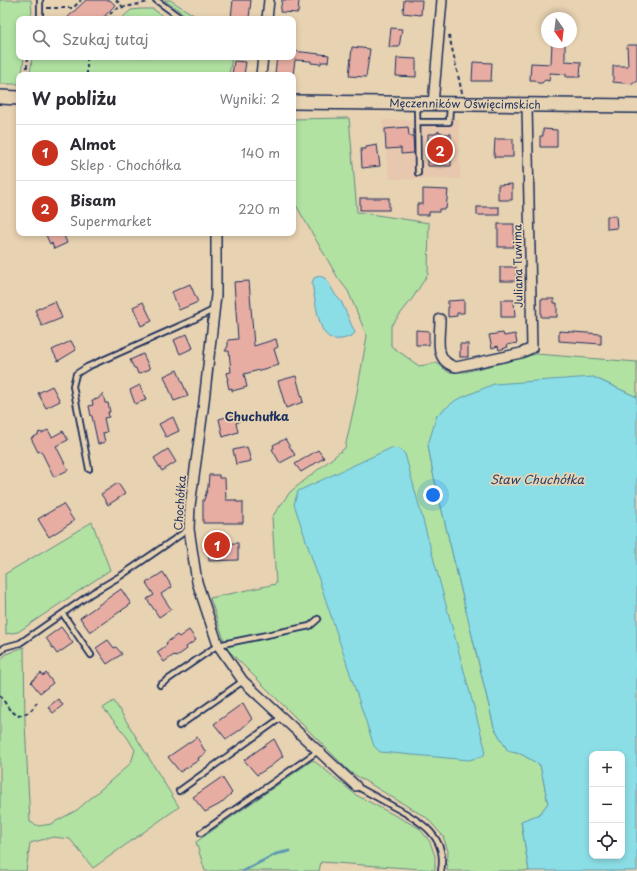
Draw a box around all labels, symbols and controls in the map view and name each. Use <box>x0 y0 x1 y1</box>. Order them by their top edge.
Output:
north arrow <box>541 12 577 48</box>
search box <box>16 16 296 60</box>
icon: search <box>30 27 52 49</box>
text: Szukaj tutaj <box>62 27 149 50</box>
text: W pobliżu <box>32 85 117 111</box>
text: Wyniki: 2 <box>220 89 280 108</box>
street label: Męczenników Oświęcimskich <box>389 94 541 113</box>
text: Almot <box>70 132 116 155</box>
pin: 2 <box>427 135 453 165</box>
text: 1 <box>42 143 48 162</box>
text: 140 m <box>241 143 280 162</box>
text: Sklep · Chochółka <box>70 155 181 174</box>
text: Bisam <box>70 188 116 211</box>
text: 2 <box>40 199 50 218</box>
text: 220 m <box>238 199 280 218</box>
text: Supermarket <box>70 211 152 230</box>
street label: Juliana Tuwima <box>508 224 527 308</box>
district label: Chuchułka <box>225 407 289 425</box>
water label: Staw Chuchółka <box>490 470 585 488</box>
street label: Chochółka <box>169 475 190 531</box>
your location <box>423 485 443 505</box>
pin: 1 <box>204 530 230 560</box>
map controls <box>589 751 625 859</box>
button: + <box>589 751 625 787</box>
button: − <box>589 787 625 823</box>
button: locate <box>589 823 625 859</box>

